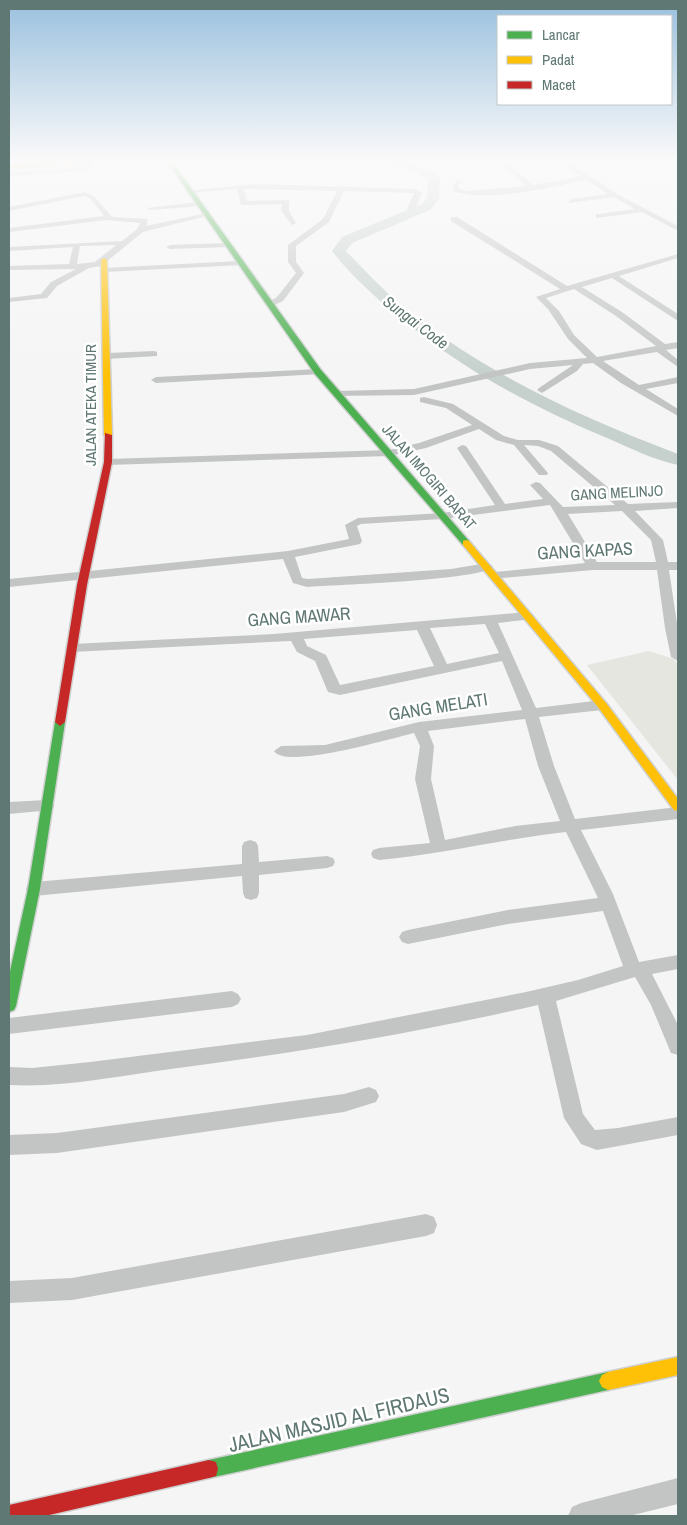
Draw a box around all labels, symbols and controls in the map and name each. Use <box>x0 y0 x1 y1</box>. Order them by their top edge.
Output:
legend <box>497 15 672 105</box>
text: Lancar <box>542 24 580 45</box>
text: Padat <box>542 49 575 70</box>
text: Macet <box>542 74 576 95</box>
water label: Sungai Code <box>379 290 453 354</box>
street label: JALAN ATEKA TIMUR <box>80 344 101 466</box>
street label: JALAN IMOGIRI BARAT <box>378 419 481 534</box>
street label: GANG MELINJO <box>570 480 664 505</box>
street label: GANG KAPAS <box>537 536 634 565</box>
street label: GANG MAWAR <box>247 600 352 633</box>
street label: GANG MELATI <box>387 686 489 727</box>
street label: JALAN MASJID AL FIRDAUS <box>225 1380 452 1459</box>

